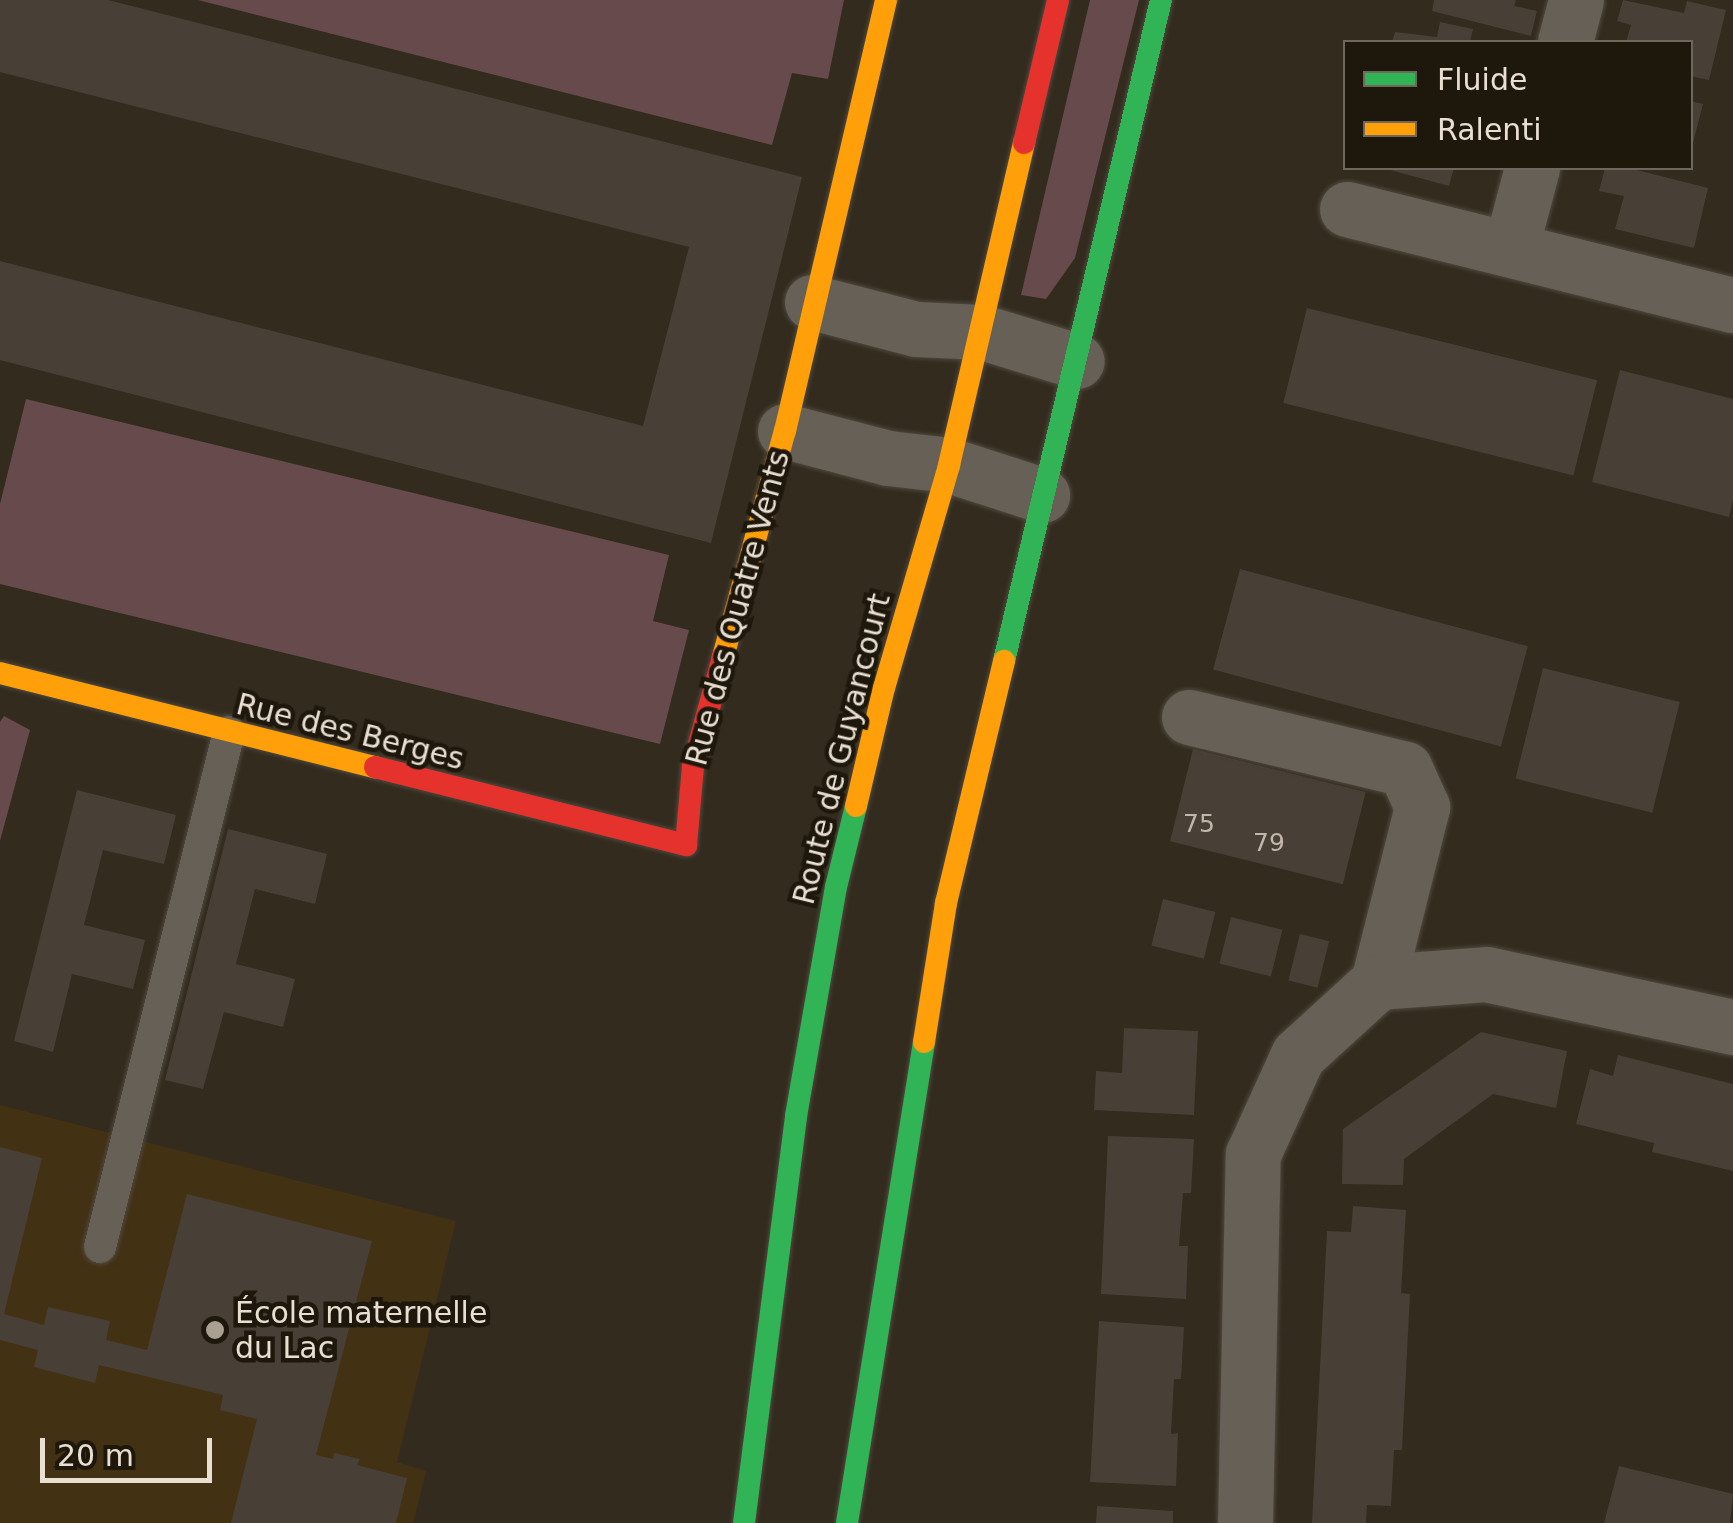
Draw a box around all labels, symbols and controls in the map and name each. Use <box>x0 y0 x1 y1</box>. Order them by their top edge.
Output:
legend <box>1343 40 1693 170</box>
text: Fluide <box>1437 62 1527 97</box>
text: Ralenti <box>1437 112 1541 147</box>
street label: Rue des Quatre Vents <box>679 447 797 769</box>
street label: Route de Guyancourt <box>786 590 898 908</box>
street label: Rue des Berges <box>233 686 467 778</box>
house number: 75 <box>1183 809 1215 839</box>
house number: 79 <box>1253 828 1285 858</box>
place label: École maternelle du Lac <box>235 1295 487 1366</box>
marker: École maternelle du Lac <box>204 1319 226 1341</box>
scale bar <box>45 1418 218 1480</box>
text: 20 m <box>57 1438 134 1473</box>

